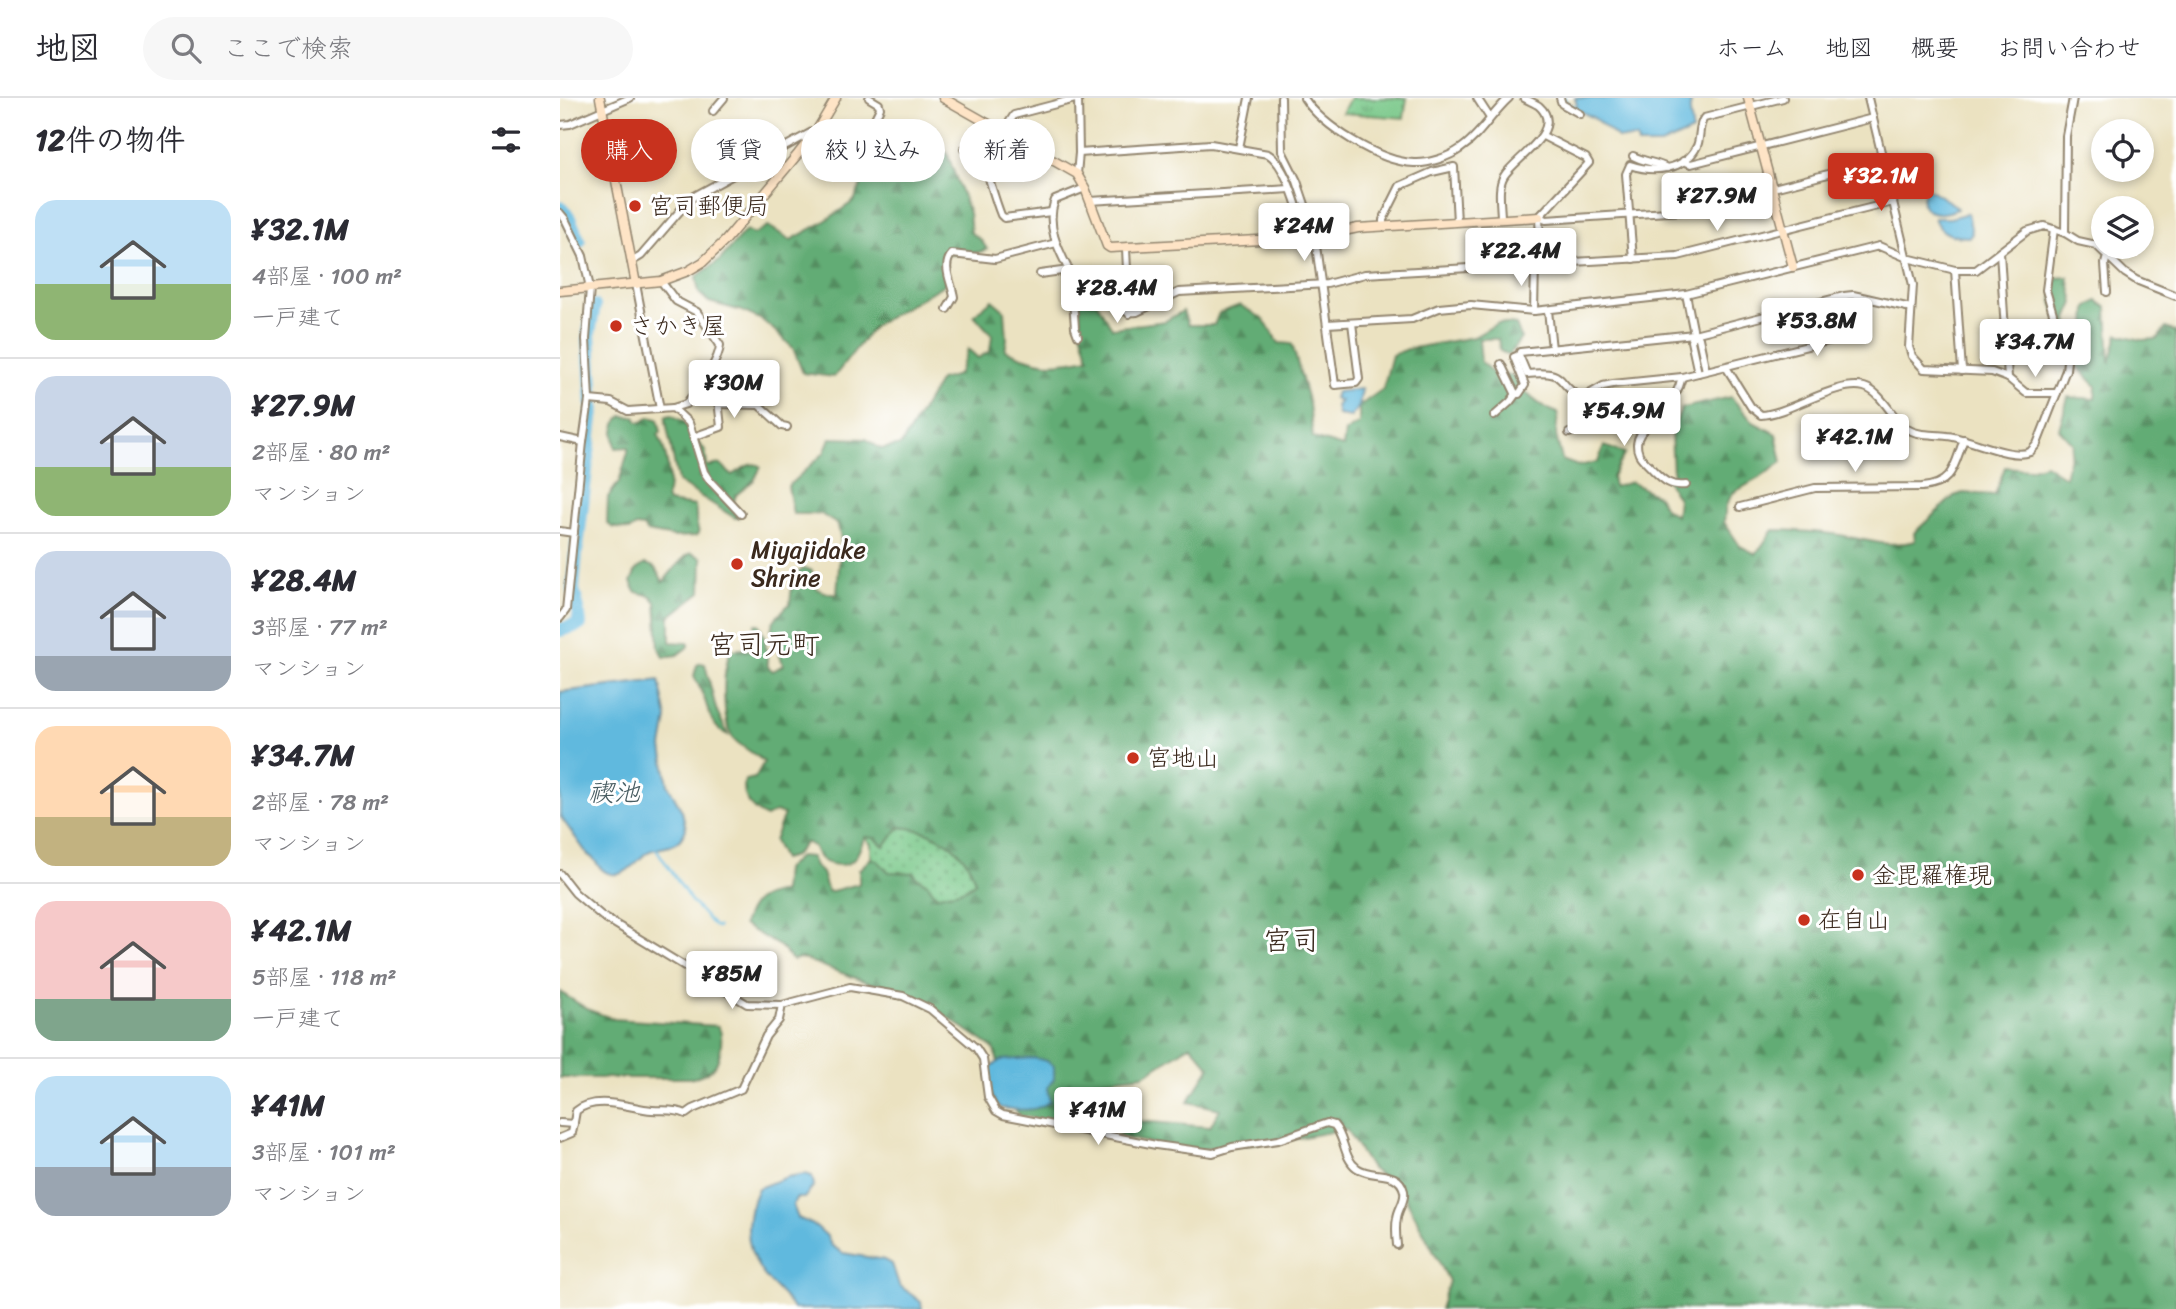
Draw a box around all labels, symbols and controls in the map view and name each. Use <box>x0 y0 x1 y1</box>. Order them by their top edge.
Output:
search box <box>143 17 633 80</box>
text: 地図 <box>35 19 101 77</box>
text: ここで検索 <box>223 25 353 71</box>
text: ホーム <box>1716 27 1787 69</box>
text: 地図 <box>1825 27 1873 69</box>
text: 概要 <box>1911 27 1959 69</box>
text: お問い合わせ <box>1997 27 2141 69</box>
icon: search <box>167 29 205 67</box>
text: 12件の物件 <box>35 113 185 167</box>
chip: 購入 <box>581 119 677 182</box>
chip: 賃貸 <box>691 119 787 182</box>
chip: 絞り込み <box>801 119 945 182</box>
chip: 新着 <box>959 119 1055 182</box>
map controls <box>2091 119 2154 259</box>
button: locate <box>2091 119 2154 182</box>
icon: filters <box>487 121 525 159</box>
pin: ¥32.1M <box>1824 153 1938 213</box>
text: ¥32.1M <box>1844 155 1918 196</box>
pin: ¥27.9M <box>1660 174 1774 233</box>
text: ¥27.9M <box>1677 175 1757 216</box>
place label: 宮司郵便局 <box>649 185 769 227</box>
button: layers <box>2091 196 2154 259</box>
marker: 宮司郵便局 <box>627 198 643 214</box>
text: ¥32.1M <box>252 202 349 256</box>
pin: ¥24M <box>1263 204 1345 263</box>
text: ¥24M <box>1274 205 1334 246</box>
icon: home <box>91 228 175 312</box>
pin: ¥22.4M <box>1464 228 1578 288</box>
text: ¥22.4M <box>1481 230 1561 271</box>
text: 4部屋 · 100 m² <box>252 256 402 297</box>
pin: ¥28.4M <box>1060 266 1174 325</box>
text: ¥28.4M <box>1077 267 1157 308</box>
text: 一戸建て <box>252 297 344 338</box>
pin: ¥53.8M <box>1760 299 1874 358</box>
text: ¥53.8M <box>1777 300 1857 341</box>
place label: さかき屋 <box>630 305 726 347</box>
marker: さかき屋 <box>608 318 624 334</box>
pin: ¥34.7M <box>1978 320 2092 379</box>
text: ¥34.7M <box>1996 321 2074 362</box>
pin: ¥30M <box>693 360 775 420</box>
text: ¥30M <box>705 362 763 403</box>
text: ¥27.9M <box>252 378 355 432</box>
pin: ¥54.9M <box>1567 388 1681 448</box>
text: ¥54.9M <box>1583 390 1665 431</box>
icon: home <box>91 404 175 488</box>
pin: ¥42.1M <box>1798 414 1912 474</box>
text: ¥42.1M <box>1817 416 1893 457</box>
text: 2部屋 · 80 m² <box>252 432 390 473</box>
text: マンション <box>252 473 366 514</box>
place label: Miyajidake Shrine <box>751 529 866 599</box>
text: ¥28.4M <box>252 553 356 607</box>
marker: Miyajidake Shrine <box>729 556 745 572</box>
icon: home <box>91 579 175 663</box>
text: 3部屋 · 77 m² <box>252 607 388 648</box>
district label: 宮司元町 <box>708 620 820 669</box>
text: マンション <box>252 648 366 689</box>
text: ¥34.7M <box>252 728 355 782</box>
place label: 宮地山 <box>1147 737 1219 779</box>
marker: 宮地山 <box>1125 750 1141 766</box>
icon: home <box>91 754 175 838</box>
water label: 禊池 <box>588 769 641 815</box>
text: 2部屋 · 78 m² <box>252 782 389 823</box>
text: マンション <box>252 823 366 864</box>
place label: 金毘羅権現 <box>1872 854 1992 896</box>
marker: 金毘羅権現 <box>1850 867 1866 883</box>
place label: 在自山 <box>1818 899 1890 941</box>
text: ¥42.1M <box>252 903 351 957</box>
marker: 在自山 <box>1796 912 1812 928</box>
district label: 宮司 <box>1263 916 1319 965</box>
icon: home <box>91 929 175 1013</box>
pin: ¥85M <box>691 951 773 1011</box>
text: ¥85M <box>702 953 762 994</box>
text: 5部屋 · 118 m² <box>252 957 396 998</box>
text: 一戸建て <box>252 998 344 1039</box>
text: ¥41M <box>252 1078 325 1132</box>
pin: ¥41M <box>1057 1088 1139 1147</box>
text: ¥41M <box>1070 1089 1126 1130</box>
icon: home <box>91 1104 175 1188</box>
text: 3部屋 · 101 m² <box>252 1132 396 1173</box>
text: マンション <box>252 1173 366 1214</box>

